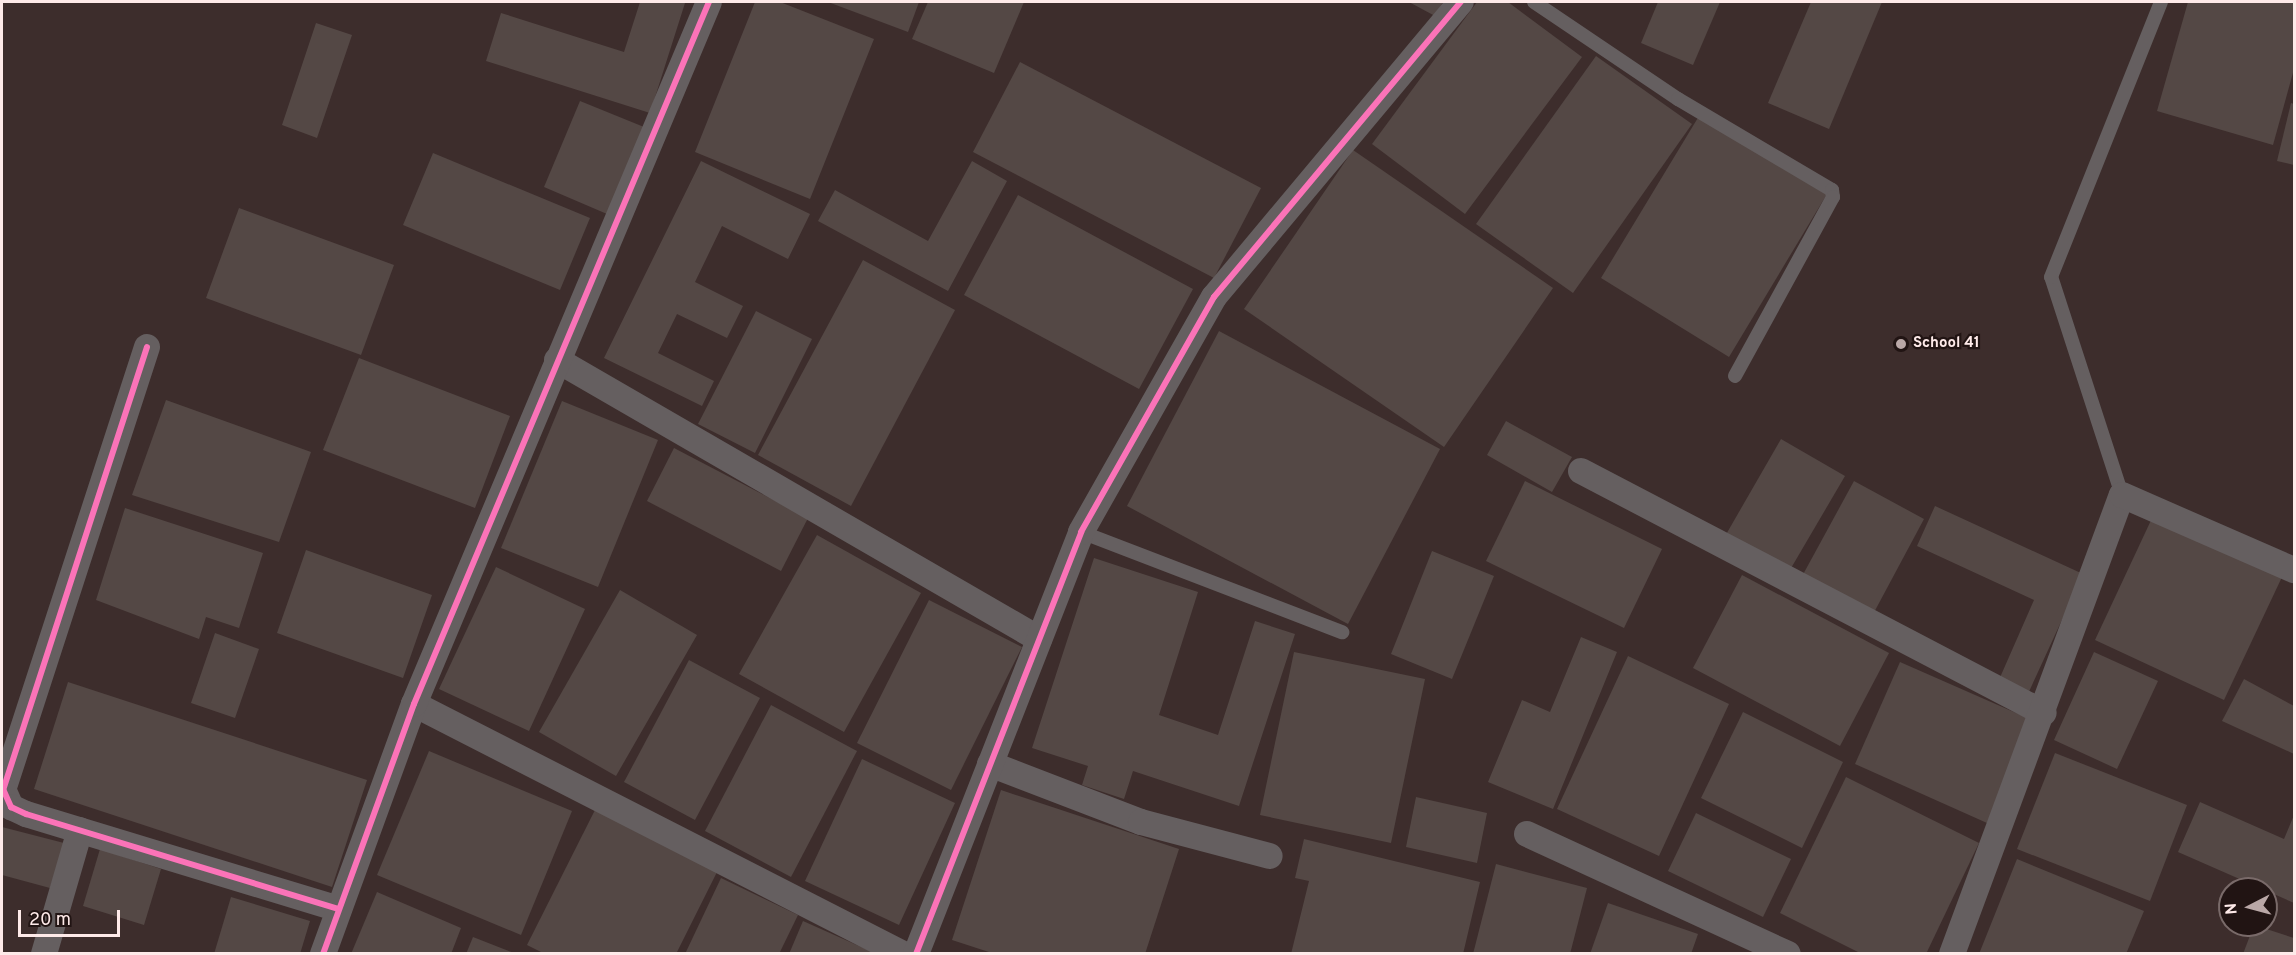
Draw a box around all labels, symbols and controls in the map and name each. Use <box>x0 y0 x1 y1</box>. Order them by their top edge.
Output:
place label: School 41 <box>1913 335 1980 353</box>
marker: School 41 <box>1894 337 1908 351</box>
north arrow <box>2218 877 2278 937</box>
scale bar <box>21 898 123 936</box>
text: N <box>2222 902 2243 915</box>
text: 20 m <box>29 909 71 932</box>

